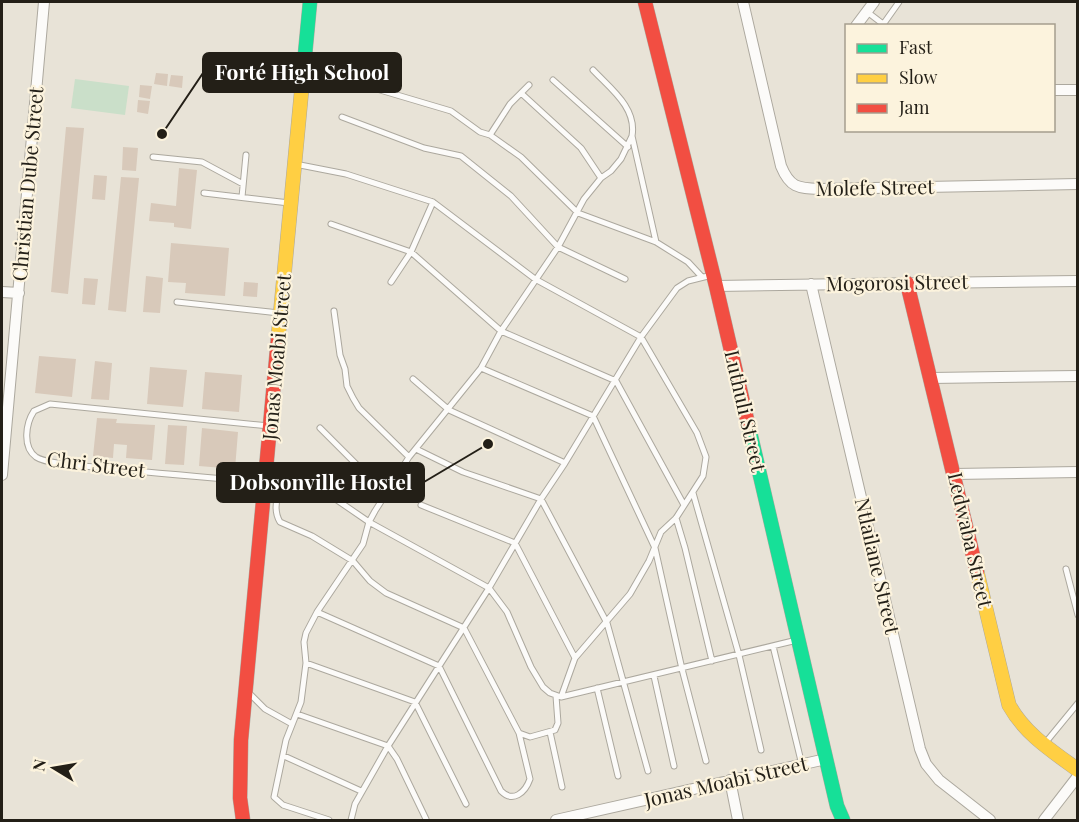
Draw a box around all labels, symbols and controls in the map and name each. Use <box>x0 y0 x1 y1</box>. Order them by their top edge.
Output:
legend <box>845 24 1055 132</box>
text: Fast <box>899 35 933 59</box>
callout: Forté High School <box>203 53 401 92</box>
text: Forté High School <box>215 57 390 85</box>
text: Slow <box>899 65 937 89</box>
street label: Christian Dube Street <box>5 85 49 282</box>
text: Jam <box>898 95 929 119</box>
street label: Molefe Street <box>815 172 935 201</box>
street label: Mogorosi Street <box>826 267 969 296</box>
street label: Jonas Moabi Street <box>255 272 296 442</box>
street label: Luthuli Street <box>719 347 774 475</box>
street label: Chri Street <box>45 444 148 483</box>
callout: Dobsonville Hostel <box>217 463 424 502</box>
text: Dobsonville Hostel <box>230 467 413 495</box>
street label: Ledwaba Street <box>943 469 1000 611</box>
street label: Ntlailane Street <box>850 495 907 637</box>
north arrow <box>24 738 84 798</box>
street label: Jonas Moabi Street <box>640 748 811 813</box>
text: N <box>27 757 50 773</box>

